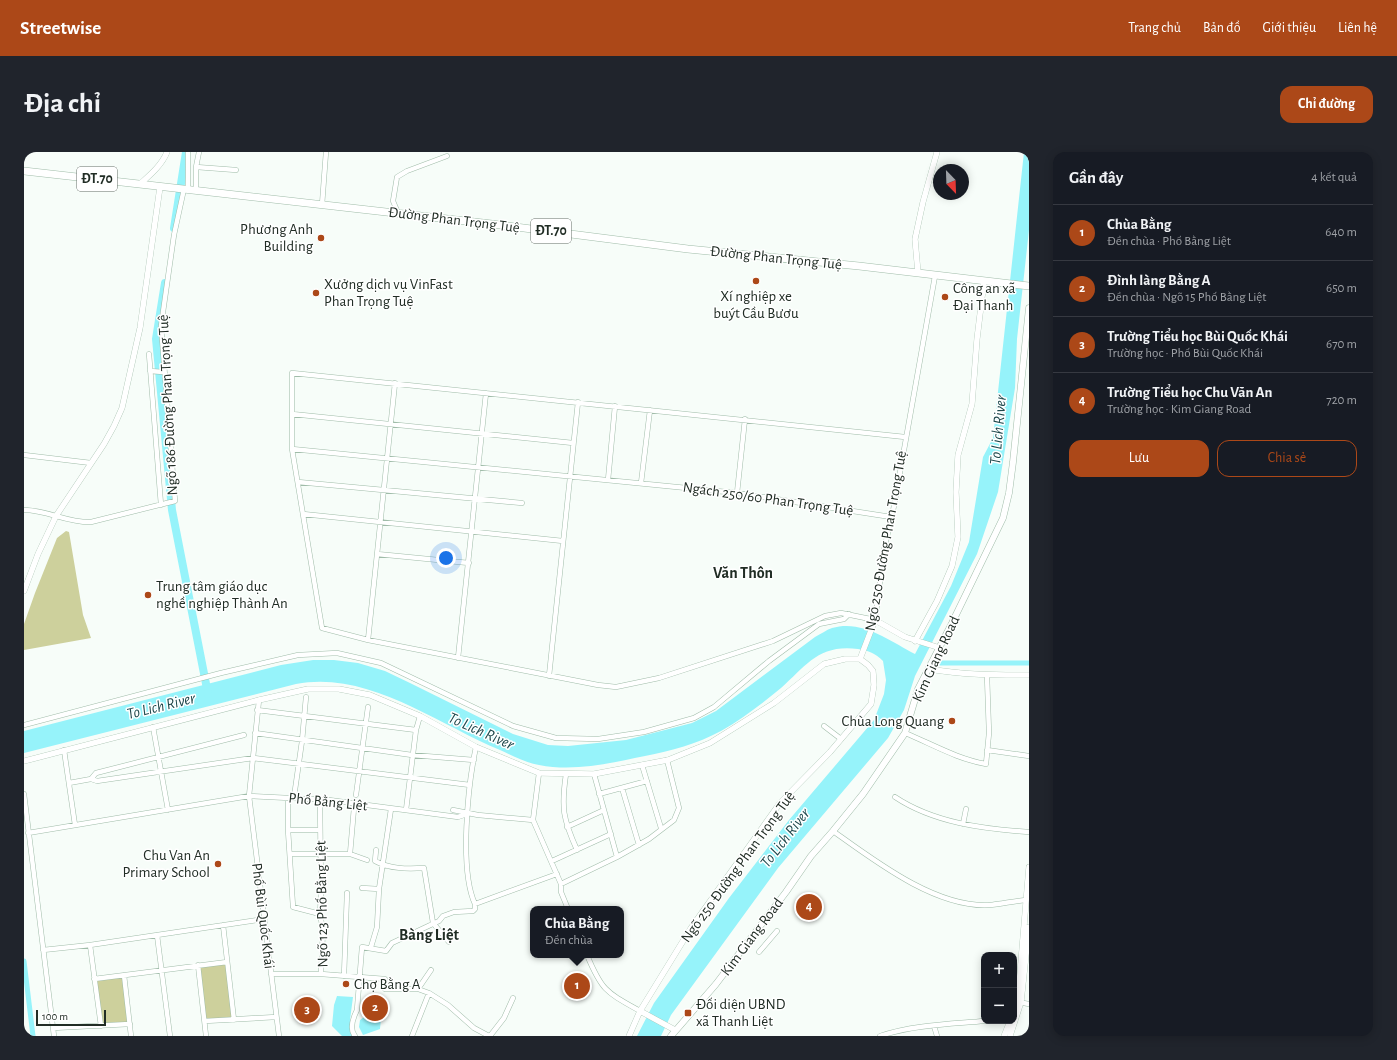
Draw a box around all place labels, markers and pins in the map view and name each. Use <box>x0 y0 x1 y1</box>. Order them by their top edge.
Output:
place label: Phương Anh Building <box>240 222 314 254</box>
marker: Phương Anh Building <box>316 233 326 243</box>
marker: Xí nghiệp xe buýt Cầu Bươu <box>751 276 761 286</box>
place label: Xưởng dịch vụ VinFast Phan Trọng Tuệ <box>324 277 453 309</box>
place label: Công an xã Đại Thanh <box>953 281 1015 313</box>
marker: Xưởng dịch vụ VinFast Phan Trọng Tuệ <box>311 288 321 298</box>
place label: Xí nghiệp xe buýt Cầu Bươu <box>713 289 799 321</box>
marker: Công an xã Đại Thanh <box>940 292 950 302</box>
place label: Trung tâm giáo dục nghề nghiệp Thành An <box>156 579 288 611</box>
marker: Trung tâm giáo dục nghề nghiệp Thành An <box>143 590 153 600</box>
place label: Chùa Long Quang <box>842 714 945 729</box>
marker: Chùa Long Quang <box>947 716 957 726</box>
place label: Chu Van An Primary School <box>122 848 210 880</box>
marker: Chu Van An Primary School <box>213 859 223 869</box>
pin: 4 <box>796 892 822 922</box>
pin: 1 <box>564 971 590 1001</box>
place label: Chợ Bằng A <box>354 977 421 992</box>
marker: Chợ Bằng A <box>341 979 351 989</box>
pin: 2 <box>362 993 388 1023</box>
pin: 3 <box>294 995 320 1025</box>
place label: Đối diện UBND xã Thanh Liệt <box>696 997 786 1029</box>
marker: Đối diện UBND xã Thanh Liệt <box>683 1008 693 1018</box>

